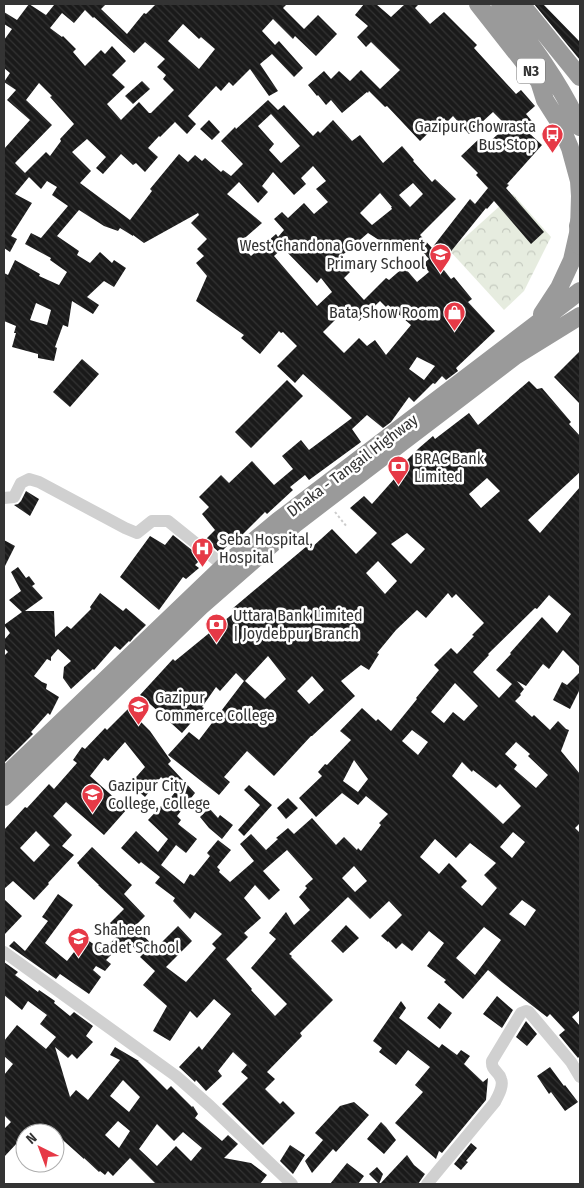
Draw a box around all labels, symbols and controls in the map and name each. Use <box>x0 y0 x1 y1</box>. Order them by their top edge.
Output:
road number: N3 <box>517 58 545 84</box>
place label: Gazipur Chowrasta Bus Stop <box>415 117 536 154</box>
bus stop icon: Gazipur Chowrasta Bus Stop <box>540 123 564 154</box>
place label: West Chandona Government Primary School <box>239 236 426 273</box>
school or university icon: West Chandona Government Primary School <box>429 242 453 273</box>
shop icon: Bata Show Room <box>443 300 467 331</box>
place label: Bata Show Room <box>329 303 439 322</box>
street label: Dhaka - Tangail Highway <box>283 410 422 521</box>
place label: BRAC Bank Limited <box>414 449 485 486</box>
bank icon: BRAC Bank Limited <box>386 455 410 486</box>
place label: Seba Hospital, Hospital <box>219 530 313 567</box>
hospital icon: Seba Hospital, Hospital <box>191 536 215 567</box>
place label: Uttara Bank Limited | Joydebpur Branch <box>233 606 362 643</box>
bank icon: Uttara Bank Limited | Joydebpur Branch <box>205 612 229 643</box>
place label: Gazipur Commerce College <box>155 688 275 725</box>
school or university icon: Gazipur Commerce College <box>127 694 151 725</box>
place label: Gazipur City College, College <box>108 776 210 813</box>
school or university icon: Gazipur City College, College <box>80 782 104 813</box>
place label: Shaheen Cadet School <box>94 920 180 957</box>
school or university icon: Shaheen Cadet School <box>66 926 90 957</box>
north arrow <box>15 1123 65 1173</box>
text: N <box>23 1130 40 1148</box>

